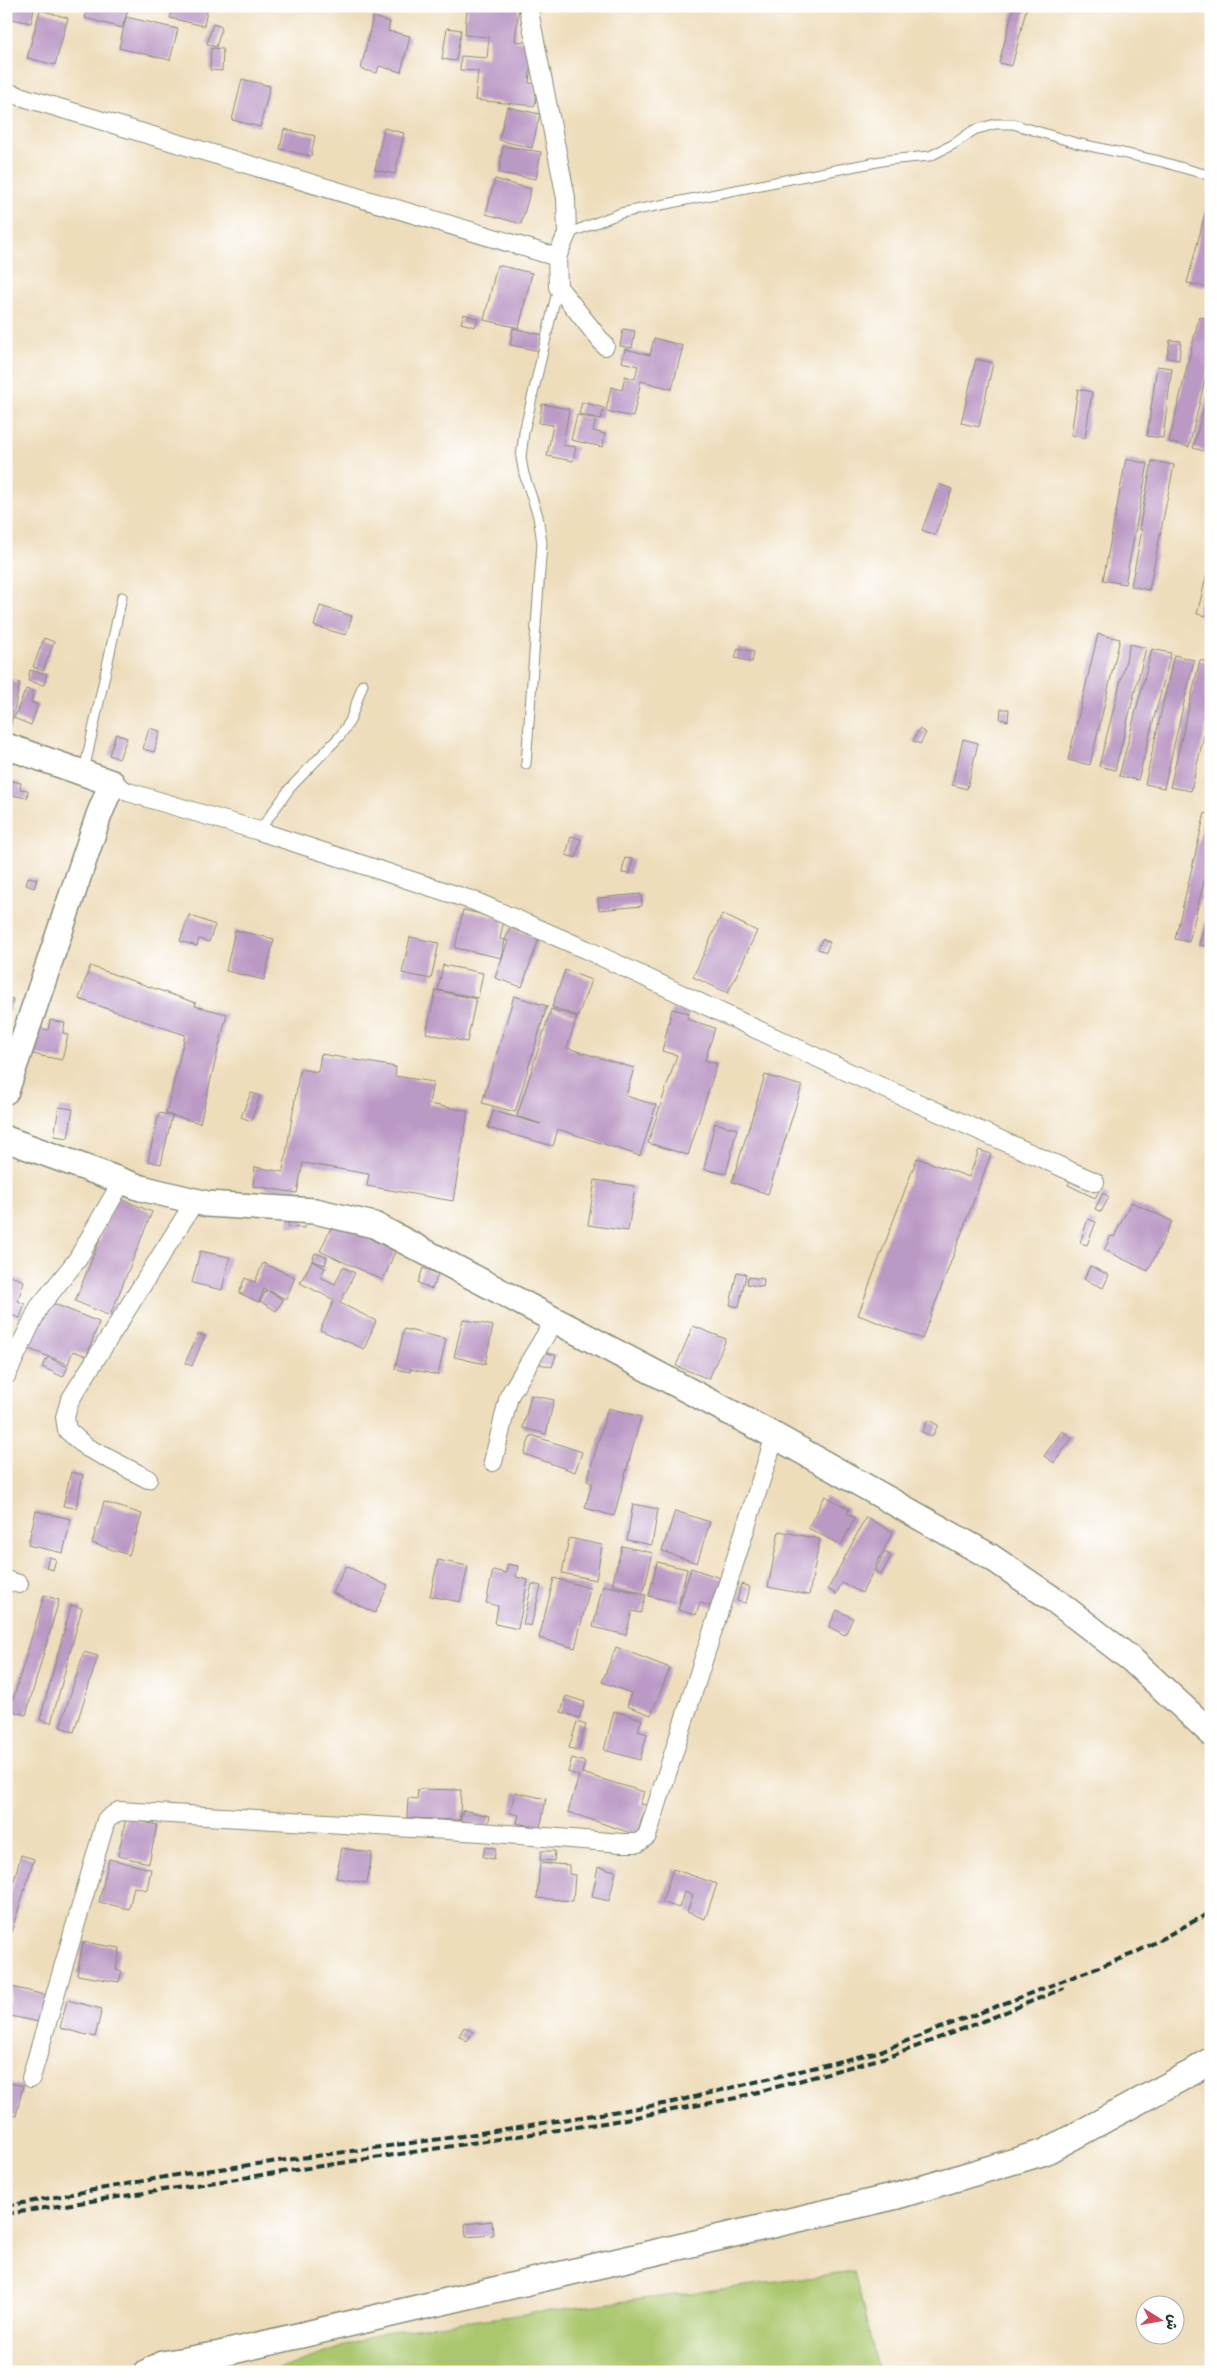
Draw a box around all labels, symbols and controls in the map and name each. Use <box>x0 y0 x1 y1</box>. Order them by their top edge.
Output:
north arrow <box>1134 2296 1184 2346</box>
text: ش <box>1162 2313 1182 2332</box>

